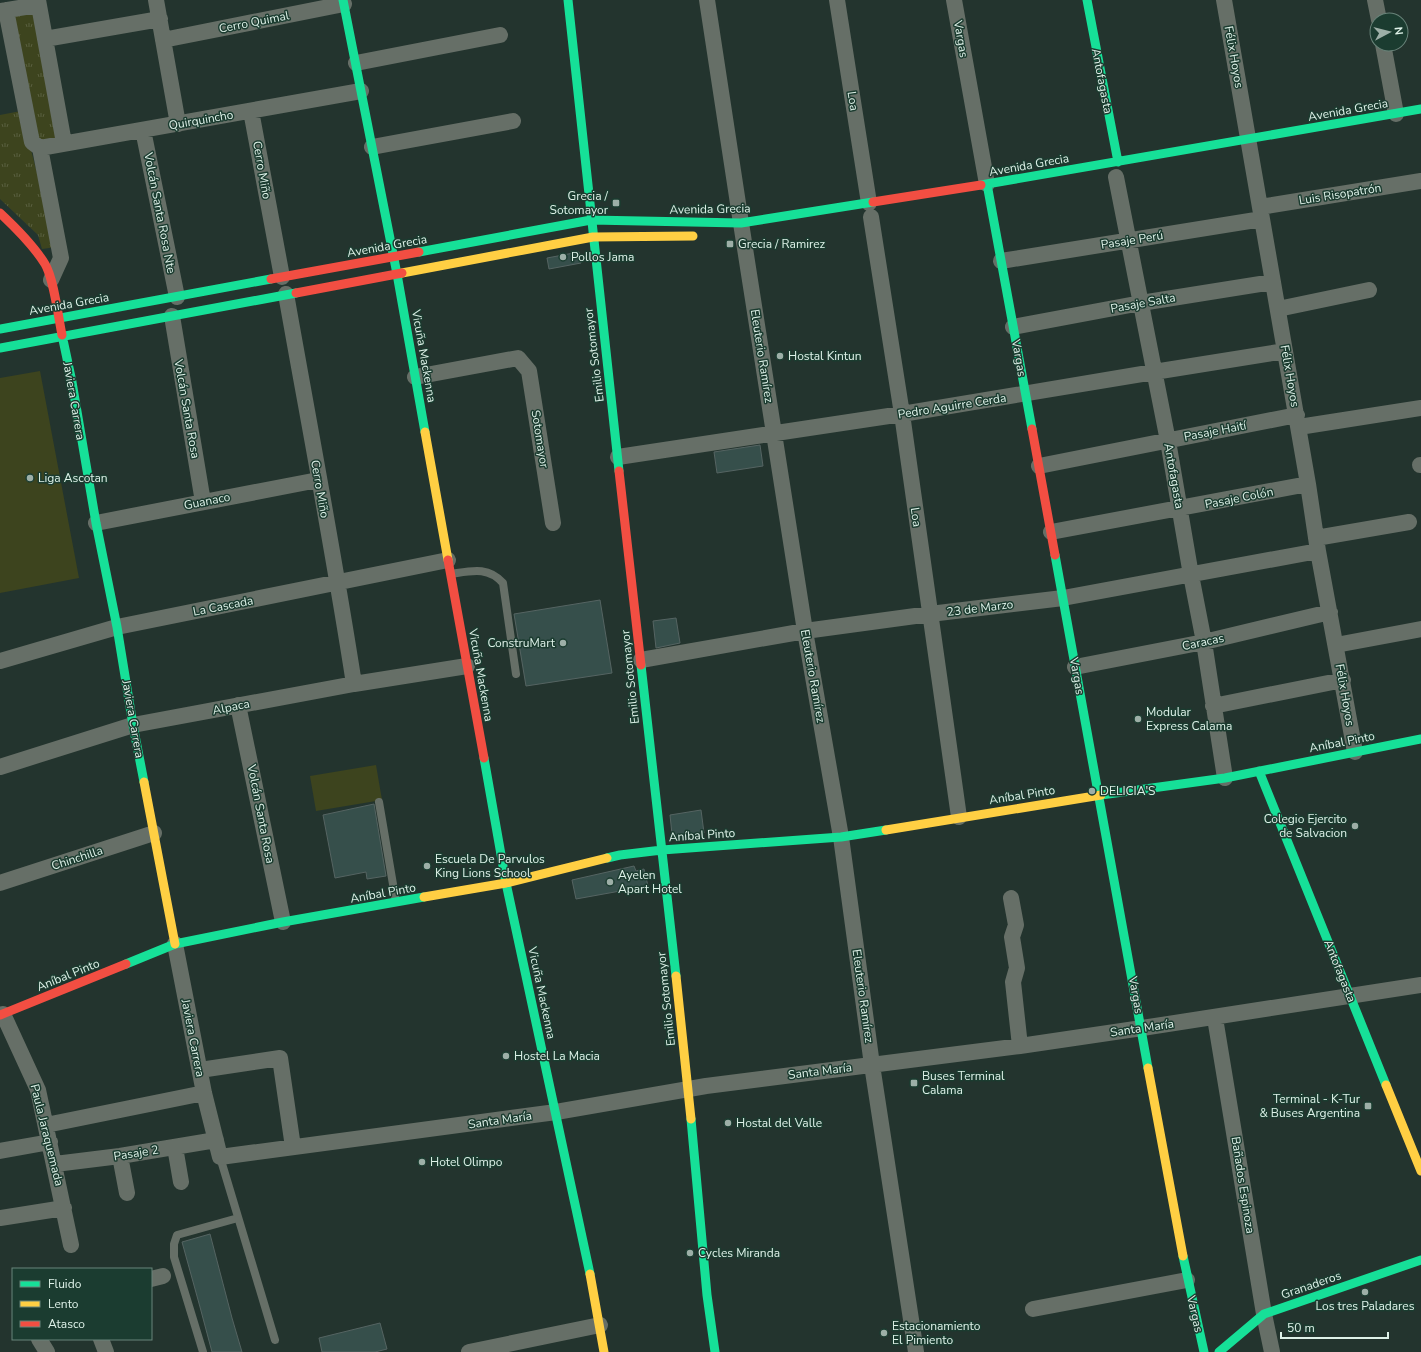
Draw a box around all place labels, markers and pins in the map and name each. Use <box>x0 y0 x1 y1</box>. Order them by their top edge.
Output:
place label: Grecia / Sotomayor <box>550 188 609 218</box>
marker: Grecia / Sotomayor <box>611 198 621 208</box>
place label: Grecia / Ramirez <box>738 236 826 252</box>
marker: Grecia / Ramirez <box>725 239 735 249</box>
place label: Pollos Jama <box>571 249 634 265</box>
marker: Pollos Jama <box>558 252 568 262</box>
place label: Hostal Kintun <box>788 348 862 364</box>
marker: Hostal Kintun <box>775 351 785 361</box>
place label: Liga Ascotan <box>38 470 108 486</box>
marker: Liga Ascotan <box>25 473 35 483</box>
place label: ConstruMart <box>487 635 556 651</box>
marker: ConstruMart <box>558 638 568 648</box>
place label: Modular Express Calama <box>1146 704 1232 734</box>
marker: Modular Express Calama <box>1133 714 1143 724</box>
place label: DELICIA'S <box>1100 783 1155 799</box>
marker: DELICIA'S <box>1087 786 1097 796</box>
place label: Colegio Ejercito de Salvacion <box>1264 811 1347 841</box>
marker: Colegio Ejercito de Salvacion <box>1350 821 1360 831</box>
place label: Escuela De Parvulos King Lions School <box>435 851 545 881</box>
marker: Escuela De Parvulos King Lions School <box>422 861 432 871</box>
place label: Ayelen Apart Hotel <box>618 867 682 897</box>
marker: Ayelen Apart Hotel <box>605 877 615 887</box>
place label: Hostel La Macia <box>514 1048 600 1064</box>
marker: Hostel La Macia <box>501 1051 511 1061</box>
place label: Buses Terminal Calama <box>922 1068 1005 1098</box>
marker: Buses Terminal Calama <box>909 1078 919 1088</box>
place label: Terminal - K-Tur & Buses Argentina <box>1259 1091 1361 1121</box>
marker: Terminal - K-Tur & Buses Argentina <box>1363 1101 1373 1111</box>
place label: Hostal del Valle <box>736 1115 822 1131</box>
marker: Hostal del Valle <box>723 1118 733 1128</box>
place label: Hotel Olimpo <box>430 1154 503 1170</box>
marker: Hotel Olimpo <box>417 1157 427 1167</box>
place label: Cycles Miranda <box>698 1245 780 1261</box>
marker: Cycles Miranda <box>685 1248 695 1258</box>
marker: Los tres Paladares <box>1360 1287 1370 1297</box>
place label: Los tres Paladares <box>1316 1298 1415 1314</box>
place label: Estacionamiento El Pimiento <box>892 1318 981 1348</box>
marker: Estacionamiento El Pimiento <box>879 1328 889 1338</box>

